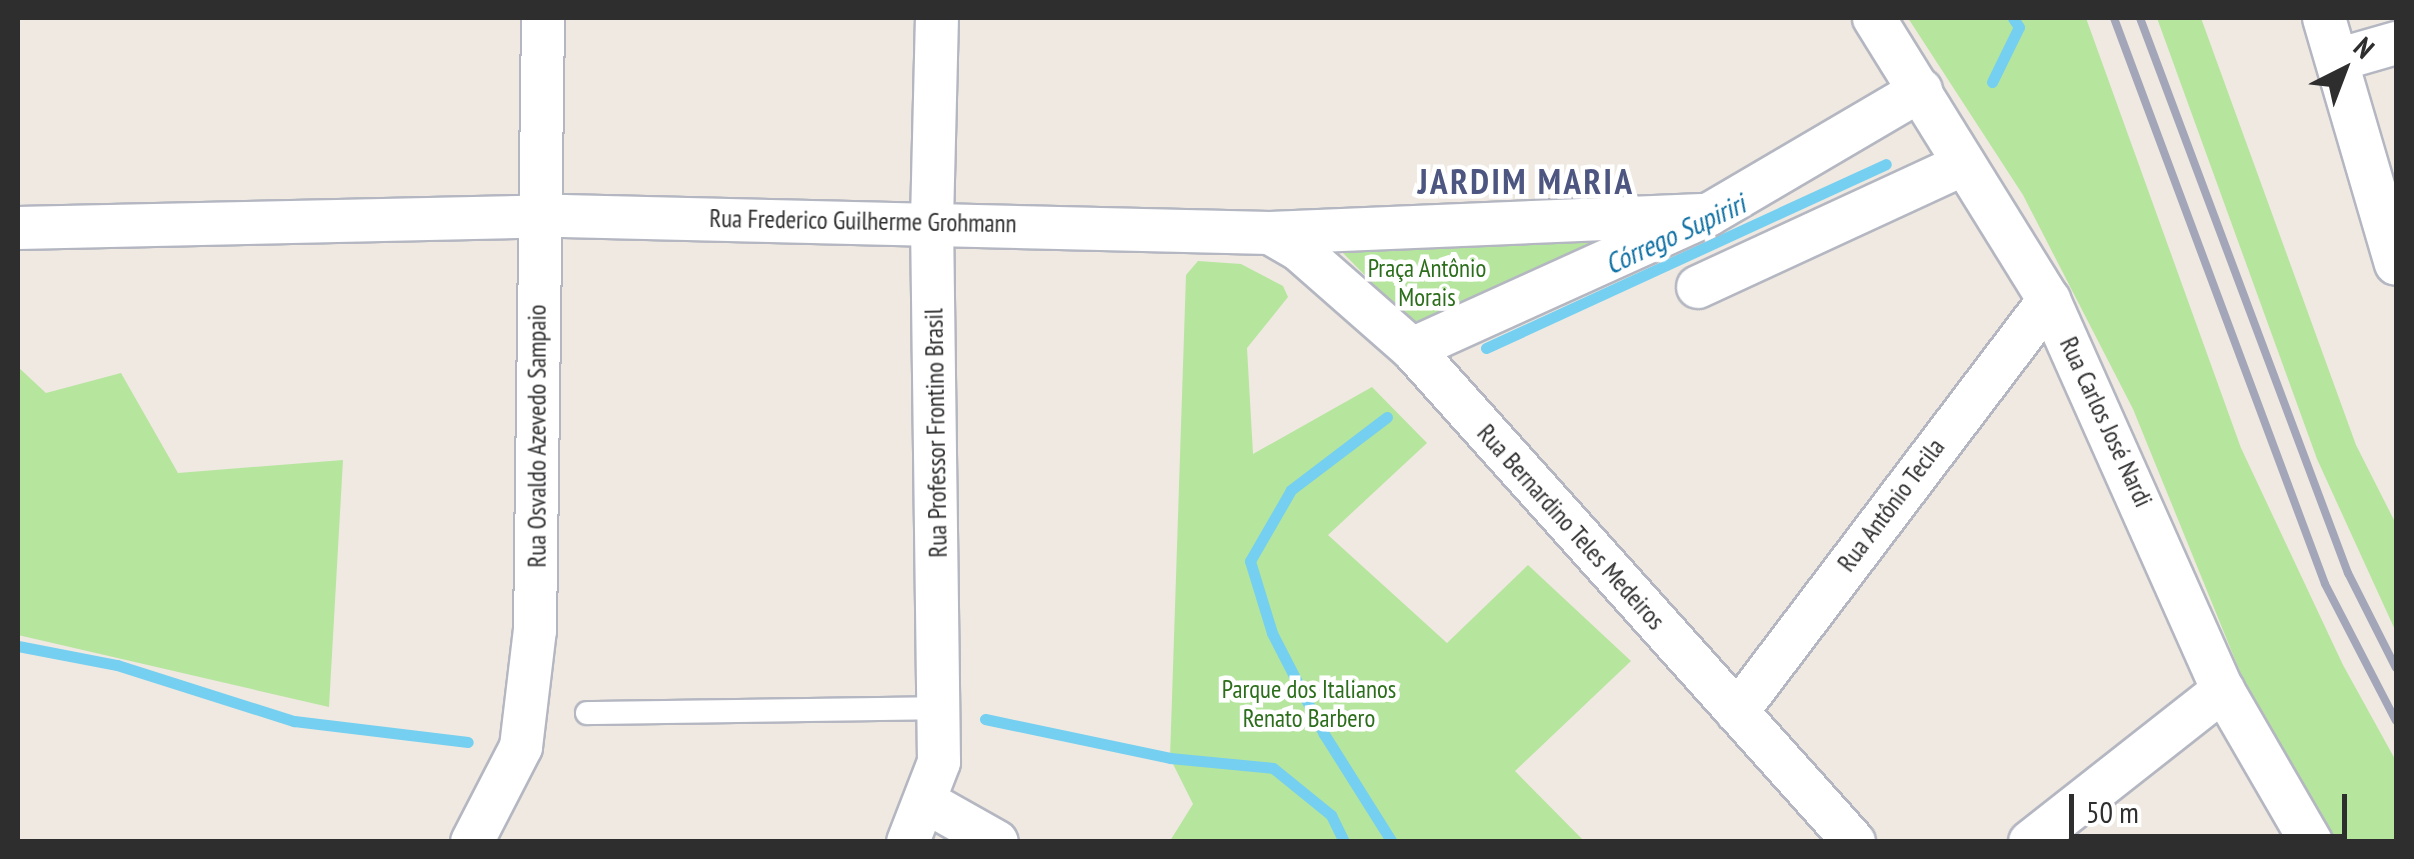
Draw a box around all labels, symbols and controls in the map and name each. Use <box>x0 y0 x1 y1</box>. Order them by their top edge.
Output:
north arrow <box>2294 20 2394 120</box>
text: N <box>2346 29 2382 66</box>
district label: JARDIM MARIA <box>1418 160 1634 202</box>
water label: Córrego Supiriri <box>1600 187 1750 281</box>
street label: Rua Frederico Guilherme Grohmann <box>709 203 1017 239</box>
park label: Praça Antônio Morais <box>1367 254 1487 313</box>
street label: Rua Osvaldo Azevedo Sampaio <box>522 304 552 568</box>
street label: Rua Professor Frontino Brasil <box>919 308 953 558</box>
street label: Rua Carlos José Nardi <box>2054 332 2158 512</box>
street label: Rua Bernardino Teles Medeiros <box>1471 418 1671 636</box>
street label: Rua Antônio Tecila <box>1831 432 1951 578</box>
park label: Parque dos Italianos Renato Barbero <box>1222 675 1396 734</box>
scale bar <box>2074 774 2352 836</box>
text: 50 m <box>2086 792 2139 831</box>

